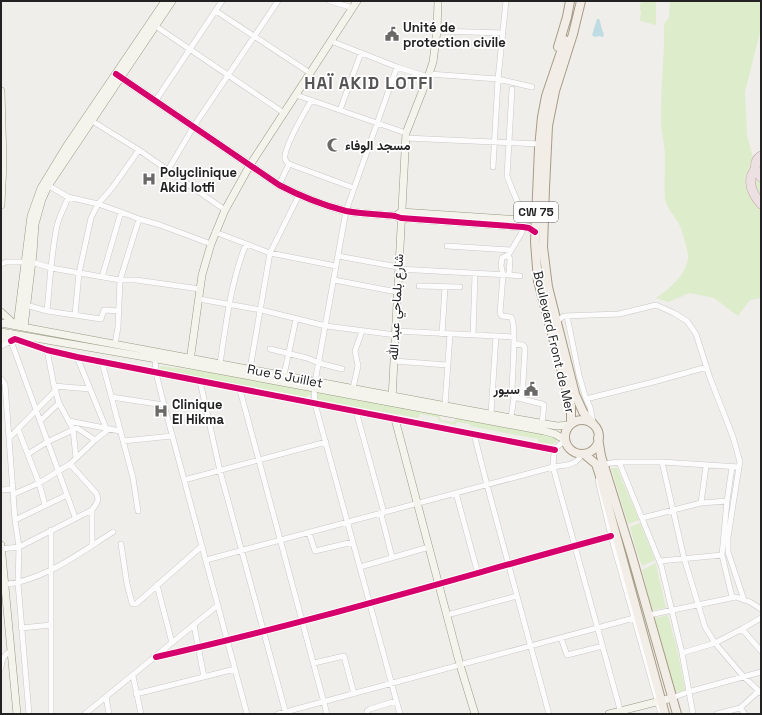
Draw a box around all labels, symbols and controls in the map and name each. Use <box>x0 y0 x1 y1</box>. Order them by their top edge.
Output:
place label: Unité de protection civile <box>403 19 506 51</box>
public building icon: Unité de protection civile <box>384 26 400 42</box>
district label: HAÏ AKID LOTFI <box>304 72 434 94</box>
mosque icon: مسجد الوفاء <box>326 137 342 153</box>
place label: مسجد الوفاء <box>345 137 411 154</box>
place label: Polyclinique Akid lotfi <box>160 164 237 196</box>
hospital icon: Polyclinique Akid lotfi <box>141 171 157 187</box>
road number: CW 75 <box>514 202 558 222</box>
street label: شارع بلماحي عبد الله <box>385 253 409 361</box>
street label: Boulevard Front de Mer <box>529 269 579 415</box>
street label: Rue 5 Juillet <box>246 360 324 392</box>
place label: سيور <box>493 381 520 398</box>
public building icon: سيور <box>523 381 539 397</box>
place label: Clinique El Hikma <box>172 396 224 428</box>
hospital icon: Clinique El Hikma <box>153 403 169 419</box>

